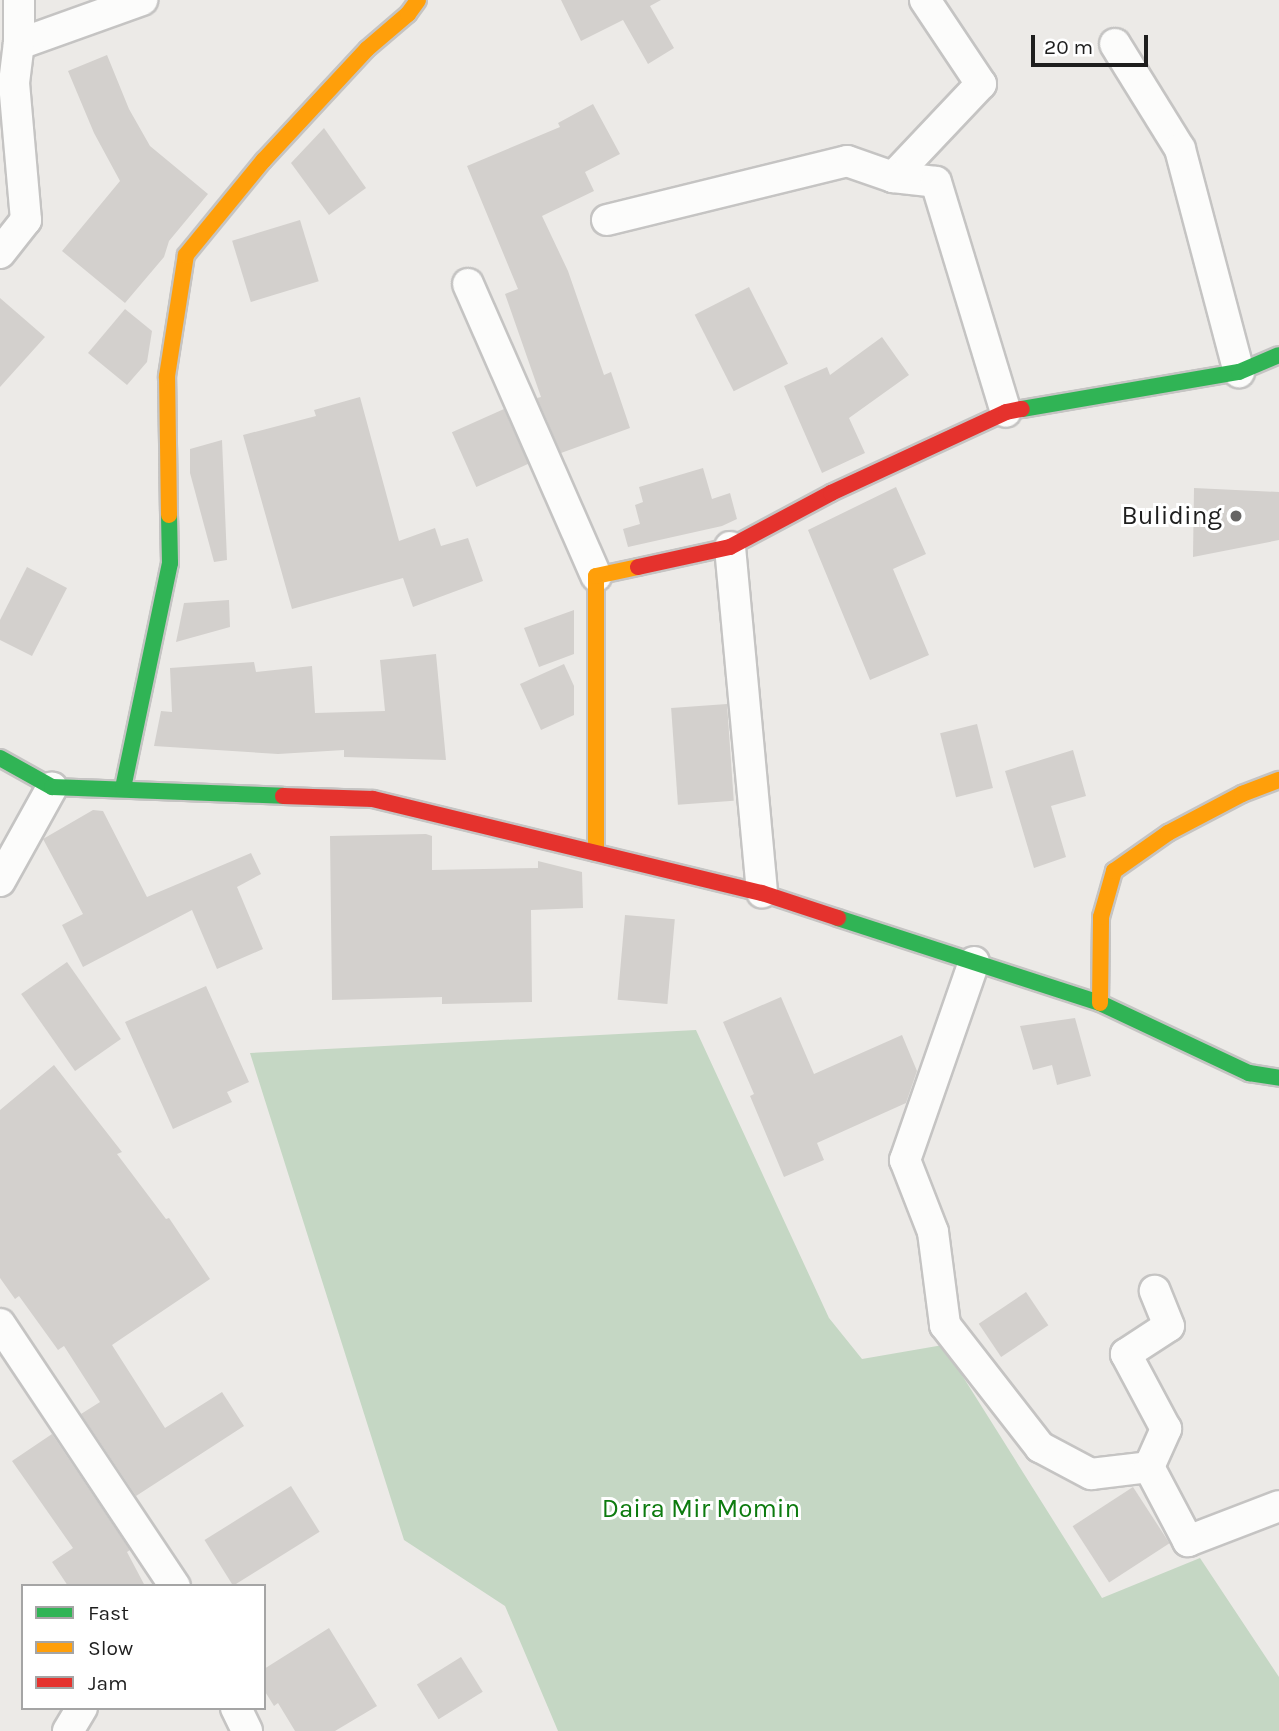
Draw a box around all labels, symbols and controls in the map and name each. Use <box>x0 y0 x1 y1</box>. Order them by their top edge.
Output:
scale bar <box>1034 21 1151 65</box>
text: 20 m <box>1044 35 1093 59</box>
place label: Buliding <box>1122 500 1222 532</box>
marker: Buliding <box>1228 508 1244 524</box>
park label: Daira Mir Momin <box>602 1493 800 1525</box>
legend <box>21 1584 266 1710</box>
text: Fast <box>88 1601 129 1625</box>
text: Slow <box>88 1636 133 1660</box>
text: Jam <box>88 1671 128 1695</box>

